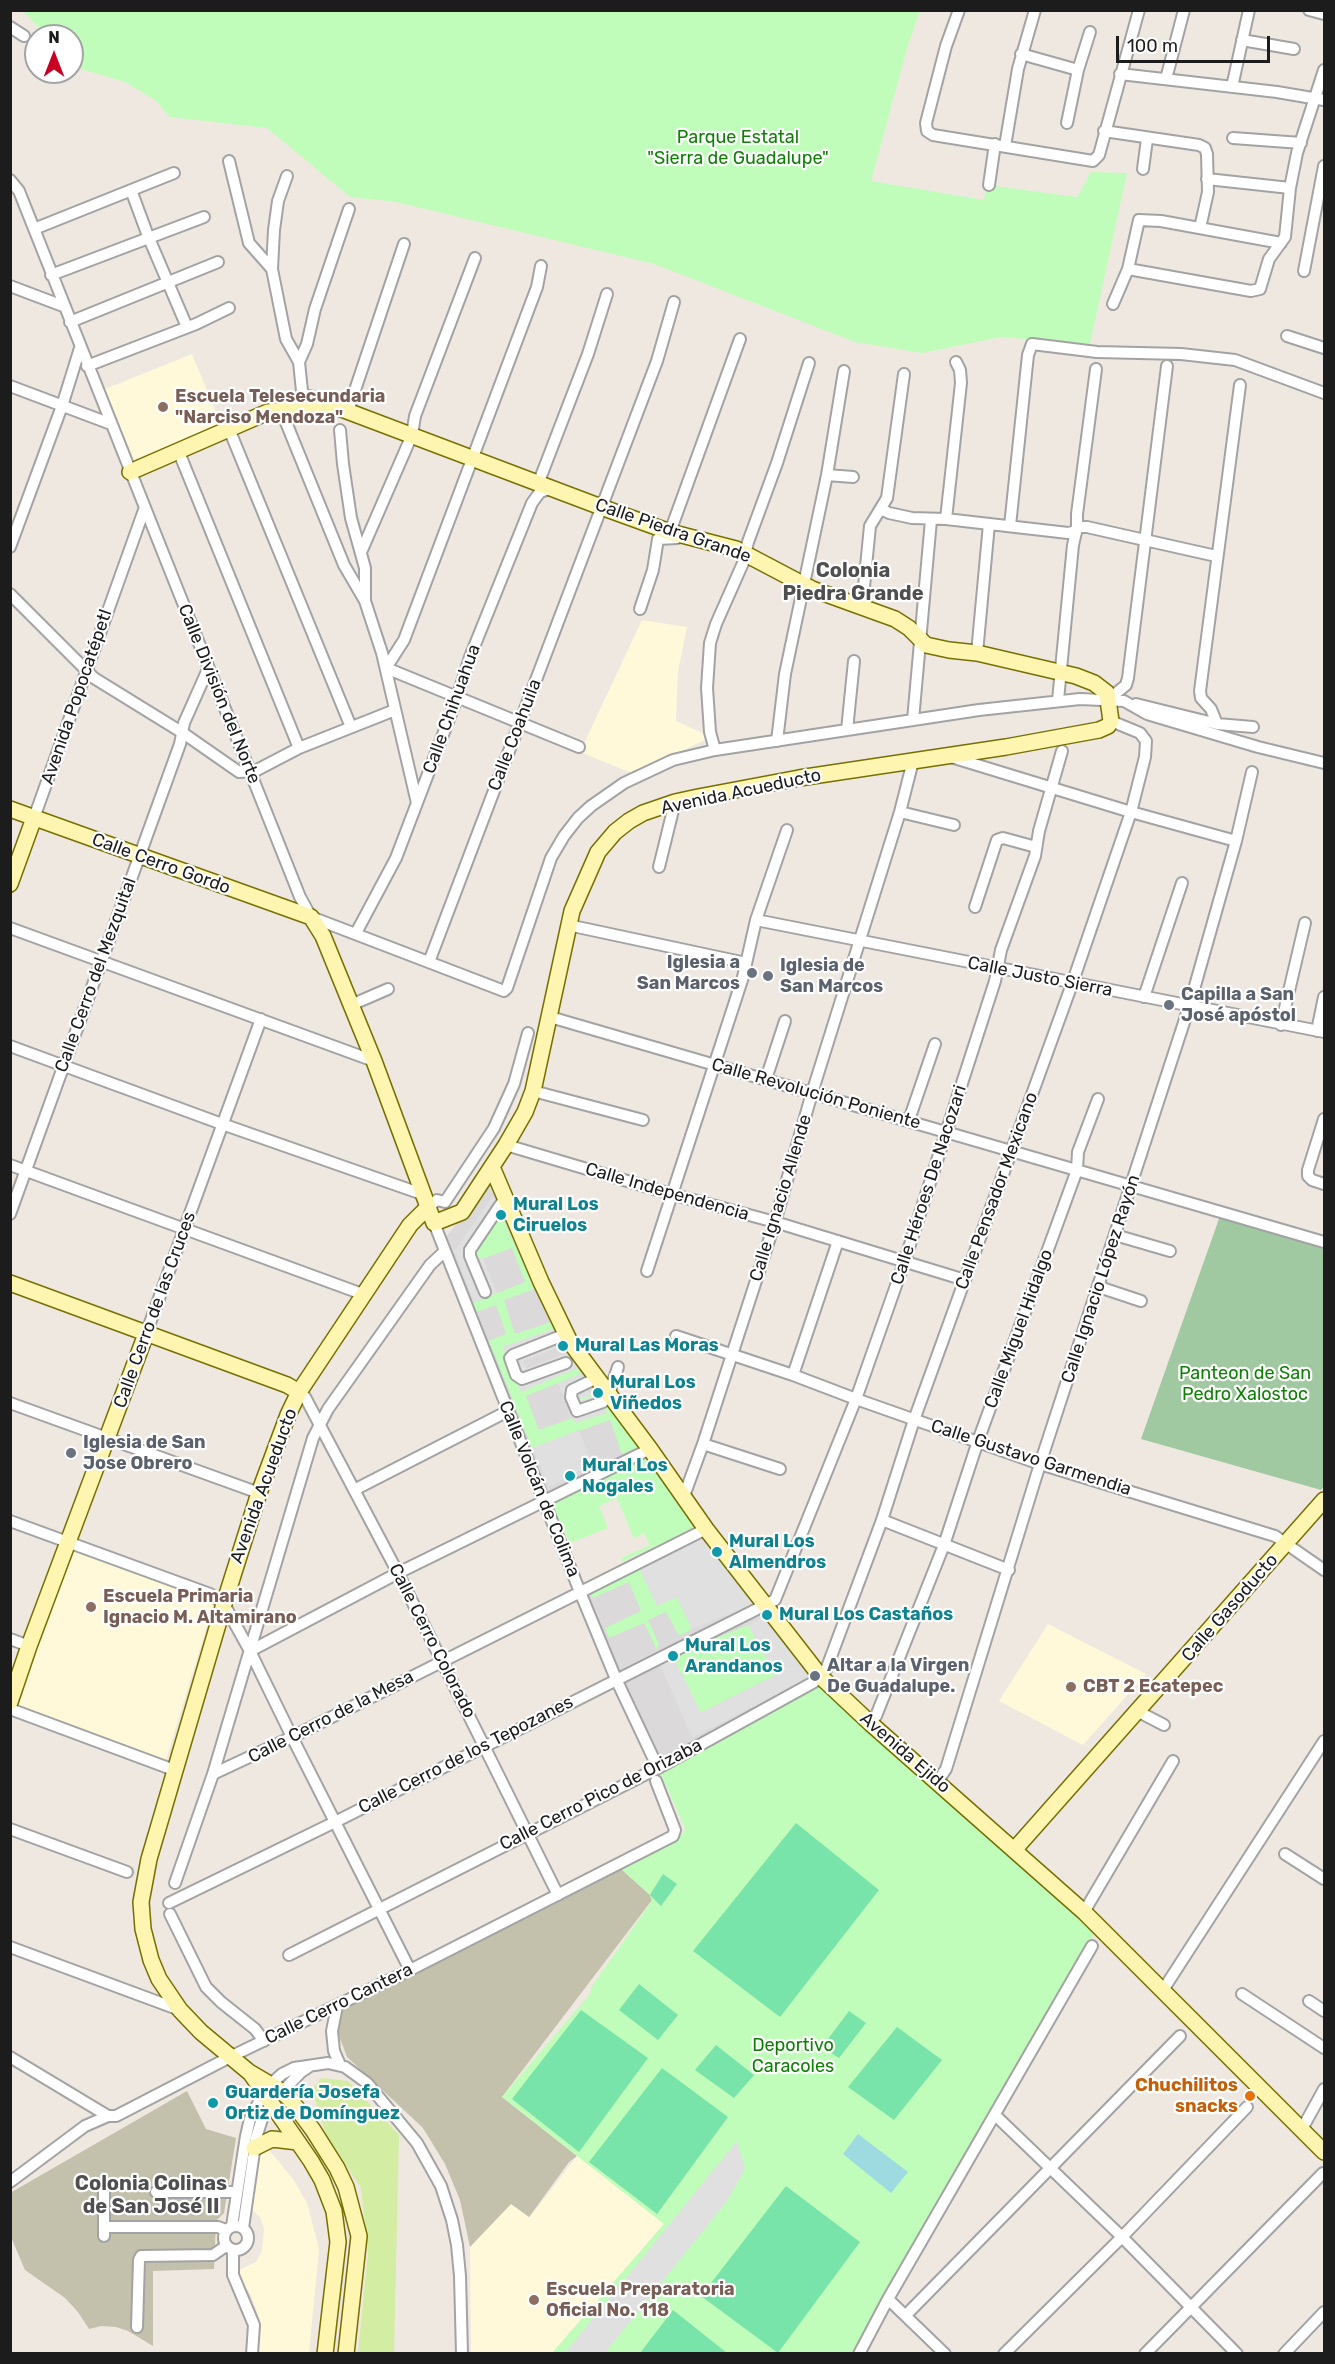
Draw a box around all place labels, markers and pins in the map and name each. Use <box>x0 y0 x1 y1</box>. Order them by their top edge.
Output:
place label: Escuela Telesecundaria "Narciso Mendoza" <box>175 386 385 428</box>
marker: Escuela Telesecundaria "Narciso Mendoza" <box>156 400 170 414</box>
place label: Iglesia a San Marcos <box>637 952 740 994</box>
place label: Iglesia de San Marcos <box>780 955 883 998</box>
marker: Iglesia a San Marcos <box>745 966 759 980</box>
marker: Iglesia de San Marcos <box>761 969 775 983</box>
place label: Capilla a San José apóstol <box>1181 984 1296 1026</box>
marker: Capilla a San José apóstol <box>1162 998 1176 1012</box>
place label: Mural Los Ciruelos <box>513 1194 599 1236</box>
marker: Mural Los Ciruelos <box>494 1208 508 1222</box>
place label: Mural Las Moras <box>575 1335 719 1357</box>
marker: Mural Las Moras <box>556 1339 570 1353</box>
place label: Mural Los Viñedos <box>610 1372 696 1414</box>
marker: Mural Los Viñedos <box>591 1386 605 1400</box>
place label: Iglesia de San Jose Obrero <box>83 1432 206 1474</box>
marker: Iglesia de San Jose Obrero <box>64 1446 78 1460</box>
place label: Mural Los Nogales <box>582 1455 668 1498</box>
marker: Mural Los Nogales <box>563 1469 577 1483</box>
place label: Mural Los Almendros <box>729 1531 826 1574</box>
marker: Mural Los Almendros <box>710 1545 724 1559</box>
place label: Escuela Primaria Ignacio M. Altamirano <box>103 1586 297 1628</box>
marker: Escuela Primaria Ignacio M. Altamirano <box>84 1600 98 1614</box>
place label: Mural Los Castaños <box>779 1604 953 1626</box>
marker: Mural Los Castaños <box>760 1608 774 1622</box>
place label: Mural Los Arandanos <box>685 1635 783 1678</box>
marker: Mural Los Arandanos <box>666 1649 680 1663</box>
place label: Altar a la Virgen De Guadalupe. <box>827 1655 969 1698</box>
marker: Altar a la Virgen De Guadalupe. <box>808 1669 822 1683</box>
place label: CBT 2 Ecatepec <box>1083 1676 1223 1698</box>
marker: CBT 2 Ecatepec <box>1064 1680 1078 1694</box>
place label: Chuchilitos snacks <box>1135 2075 1238 2118</box>
place label: Guardería Josefa Ortiz de Domínguez <box>225 2082 400 2124</box>
marker: Chuchilitos snacks <box>1243 2089 1257 2103</box>
marker: Guardería Josefa Ortiz de Domínguez <box>206 2096 220 2110</box>
place label: Escuela Preparatoria Oficial No. 118 <box>546 2279 735 2322</box>
marker: Escuela Preparatoria Oficial No. 118 <box>527 2293 541 2307</box>

